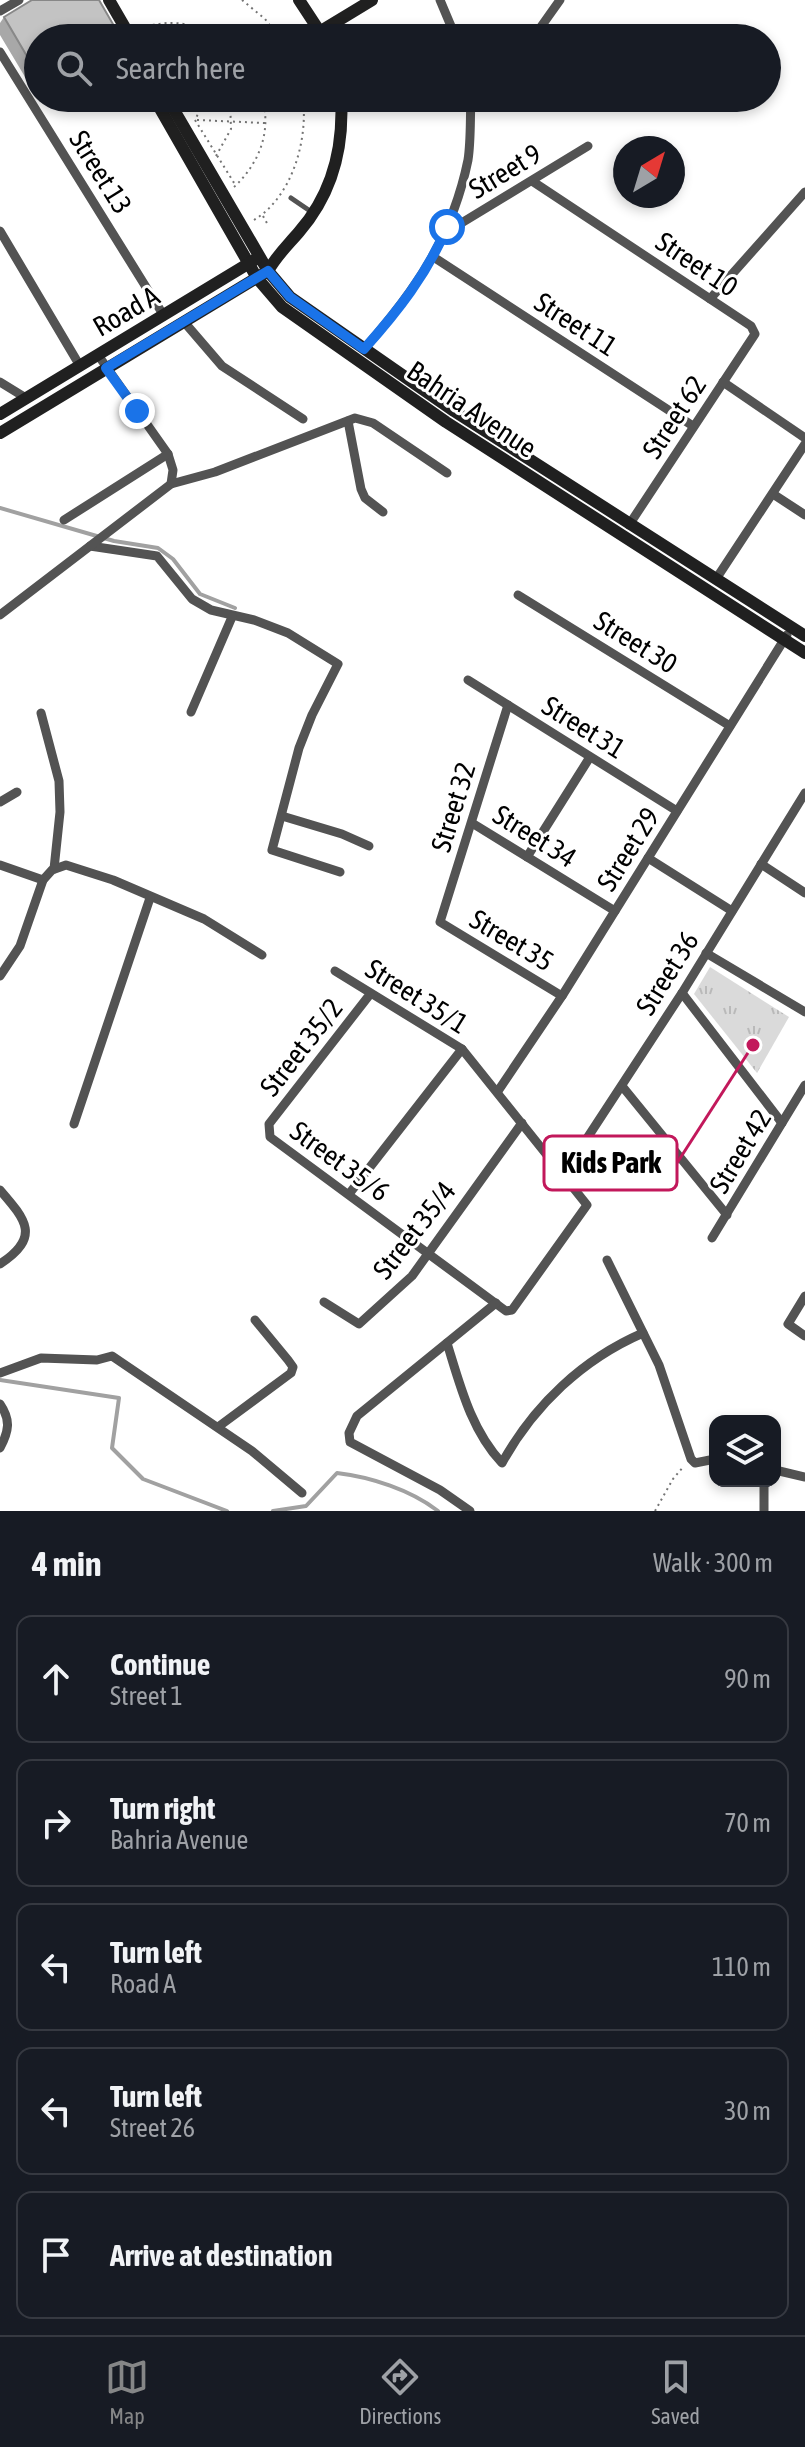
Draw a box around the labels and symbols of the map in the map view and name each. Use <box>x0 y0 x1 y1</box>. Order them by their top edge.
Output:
street label: Street 13 <box>63 125 139 219</box>
north arrow <box>613 136 685 208</box>
street label: Street 9 <box>463 137 547 205</box>
route start <box>429 209 465 245</box>
street label: Street 10 <box>650 225 744 303</box>
street label: Road A <box>87 279 165 343</box>
street label: Street 11 <box>529 286 623 362</box>
street label: Bahria Avenue <box>401 354 543 464</box>
street label: Street 62 <box>636 370 712 464</box>
route end <box>119 393 155 429</box>
street label: Street 30 <box>589 604 683 680</box>
street label: Street 31 <box>537 689 631 765</box>
street label: Street 32 <box>424 759 482 855</box>
street label: Street 34 <box>488 798 582 874</box>
street label: Street 29 <box>590 802 666 896</box>
street label: Street 35 <box>465 903 559 977</box>
street label: Street 36 <box>629 926 705 1020</box>
street label: Street 35/1 <box>360 952 474 1040</box>
street label: Street 35/2 <box>253 992 349 1102</box>
street label: Street 42 <box>703 1104 777 1198</box>
street label: Street 35/6 <box>284 1114 396 1208</box>
callout: Kids Park <box>544 1136 677 1190</box>
text: Kids Park <box>561 1145 662 1179</box>
street label: Street 35/4 <box>366 1175 462 1285</box>

